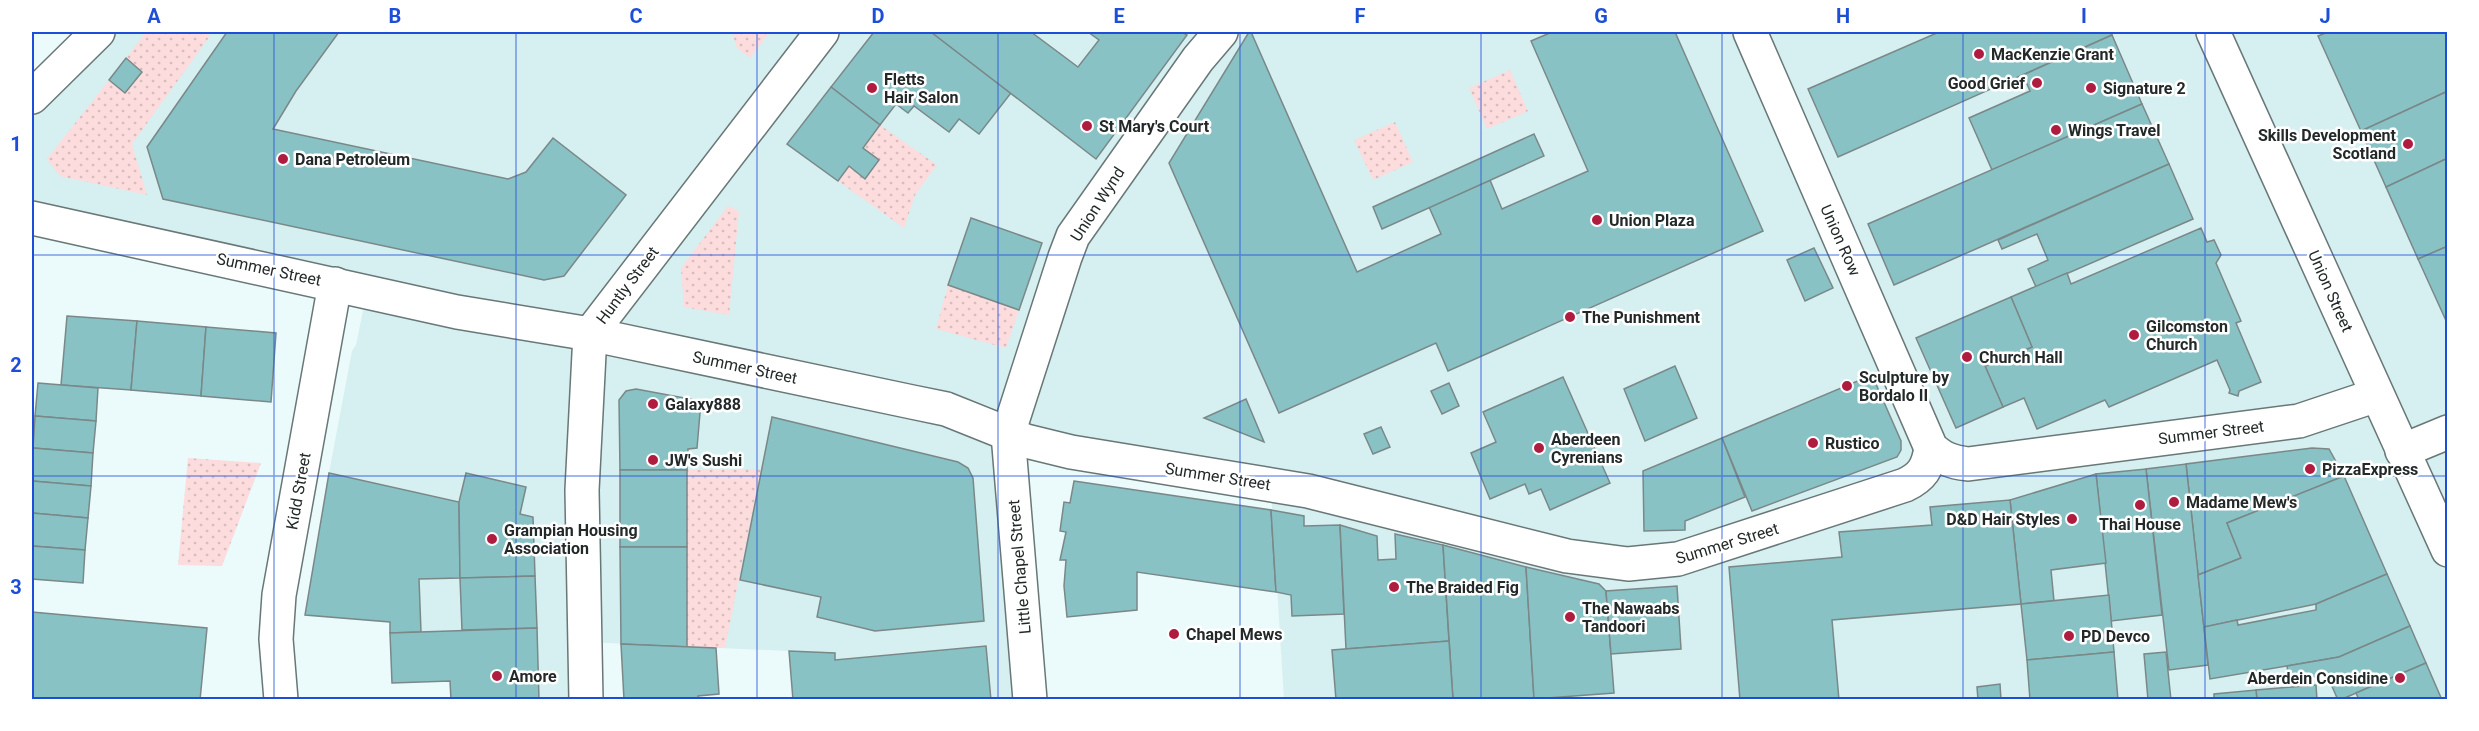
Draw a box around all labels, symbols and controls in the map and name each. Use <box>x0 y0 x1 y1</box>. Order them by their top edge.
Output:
text: A <box>147 4 161 28</box>
text: B <box>389 4 401 28</box>
text: C <box>629 4 643 28</box>
text: D <box>872 4 885 28</box>
text: E <box>1113 4 1125 28</box>
text: F <box>1355 4 1366 28</box>
text: G <box>1594 4 1608 28</box>
text: H <box>1836 4 1850 28</box>
text: I <box>2081 4 2087 28</box>
text: J <box>2319 4 2331 28</box>
place label: MacKenzie Grant <box>1991 45 2115 64</box>
marker: MacKenzie Grant <box>1972 47 1986 61</box>
place label: Fletts Hair Salon <box>884 70 959 107</box>
place label: Good Grief <box>1948 74 2025 93</box>
marker: Good Grief <box>2030 76 2044 90</box>
place label: Signature 2 <box>2103 79 2186 98</box>
marker: Fletts Hair Salon <box>865 81 879 95</box>
marker: Signature 2 <box>2084 81 2098 95</box>
place label: St Mary's Court <box>1099 117 1210 136</box>
marker: St Mary's Court <box>1080 119 1094 133</box>
place label: Wings Travel <box>2068 121 2160 140</box>
marker: Wings Travel <box>2049 123 2063 137</box>
place label: Skills Development Scotland <box>2258 126 2397 163</box>
text: 1 <box>10 132 22 156</box>
marker: Skills Development Scotland <box>2401 137 2415 151</box>
place label: Dana Petroleum <box>295 150 410 169</box>
marker: Dana Petroleum <box>276 152 290 166</box>
street label: Union Wynd <box>1066 164 1128 245</box>
street label: Union Row <box>1816 202 1865 279</box>
place label: Union Plaza <box>1609 211 1695 230</box>
marker: Union Plaza <box>1590 213 1604 227</box>
street label: Huntly Street <box>592 243 663 328</box>
street label: Union Street <box>2304 247 2357 335</box>
street label: Summer Street <box>215 249 323 290</box>
place label: The Punishment <box>1582 308 1701 327</box>
marker: The Punishment <box>1563 310 1577 324</box>
place label: Gilcomston Church <box>2146 317 2228 354</box>
marker: Gilcomston Church <box>2127 328 2141 342</box>
street label: Summer Street <box>691 347 799 388</box>
place label: Church Hall <box>1979 348 2063 367</box>
marker: Church Hall <box>1960 350 1974 364</box>
text: 2 <box>10 353 22 377</box>
place label: Sculpture by Bordalo II <box>1859 368 1950 405</box>
marker: Sculpture by Bordalo II <box>1840 379 1854 393</box>
place label: Galaxy888 <box>665 395 741 414</box>
marker: Galaxy888 <box>646 397 660 411</box>
street label: Summer Street <box>2157 417 2265 448</box>
place label: Aberdeen Cyrenians <box>1551 430 1623 467</box>
place label: Rustico <box>1825 434 1879 453</box>
marker: Rustico <box>1806 436 1820 450</box>
marker: Aberdeen Cyrenians <box>1532 441 1546 455</box>
street label: Kidd Street <box>282 451 315 531</box>
place label: JW's Sushi <box>665 451 742 470</box>
marker: JW's Sushi <box>646 453 660 467</box>
street label: Summer Street <box>1164 459 1272 494</box>
place label: PizzaExpress <box>2322 460 2418 479</box>
marker: PizzaExpress <box>2303 462 2317 476</box>
place label: Madame Mew's <box>2186 493 2297 512</box>
marker: Madame Mew's <box>2167 495 2181 509</box>
marker: Thai House <box>2133 498 2147 512</box>
street label: Little Chapel Street <box>1004 499 1035 635</box>
place label: D&D Hair Styles <box>1946 510 2060 529</box>
marker: D&D Hair Styles <box>2065 512 2079 526</box>
place label: Thai House <box>2099 515 2181 534</box>
street label: Summer Street <box>1673 519 1781 568</box>
place label: Grampian Housing Association <box>504 521 638 558</box>
marker: Grampian Housing Association <box>485 532 499 546</box>
text: 3 <box>10 575 22 599</box>
place label: The Braided Fig <box>1406 578 1519 597</box>
marker: The Braided Fig <box>1387 580 1401 594</box>
place label: The Nawaabs Tandoori <box>1582 599 1679 636</box>
marker: The Nawaabs Tandoori <box>1563 610 1577 624</box>
place label: Chapel Mews <box>1186 625 1282 644</box>
marker: Chapel Mews <box>1167 627 1181 641</box>
place label: PD Devco <box>2081 627 2150 646</box>
marker: PD Devco <box>2062 629 2076 643</box>
place label: Amore <box>509 667 557 686</box>
marker: Amore <box>490 669 504 683</box>
place label: Aberdein Considine <box>2247 669 2388 688</box>
marker: Aberdein Considine <box>2393 671 2407 685</box>

